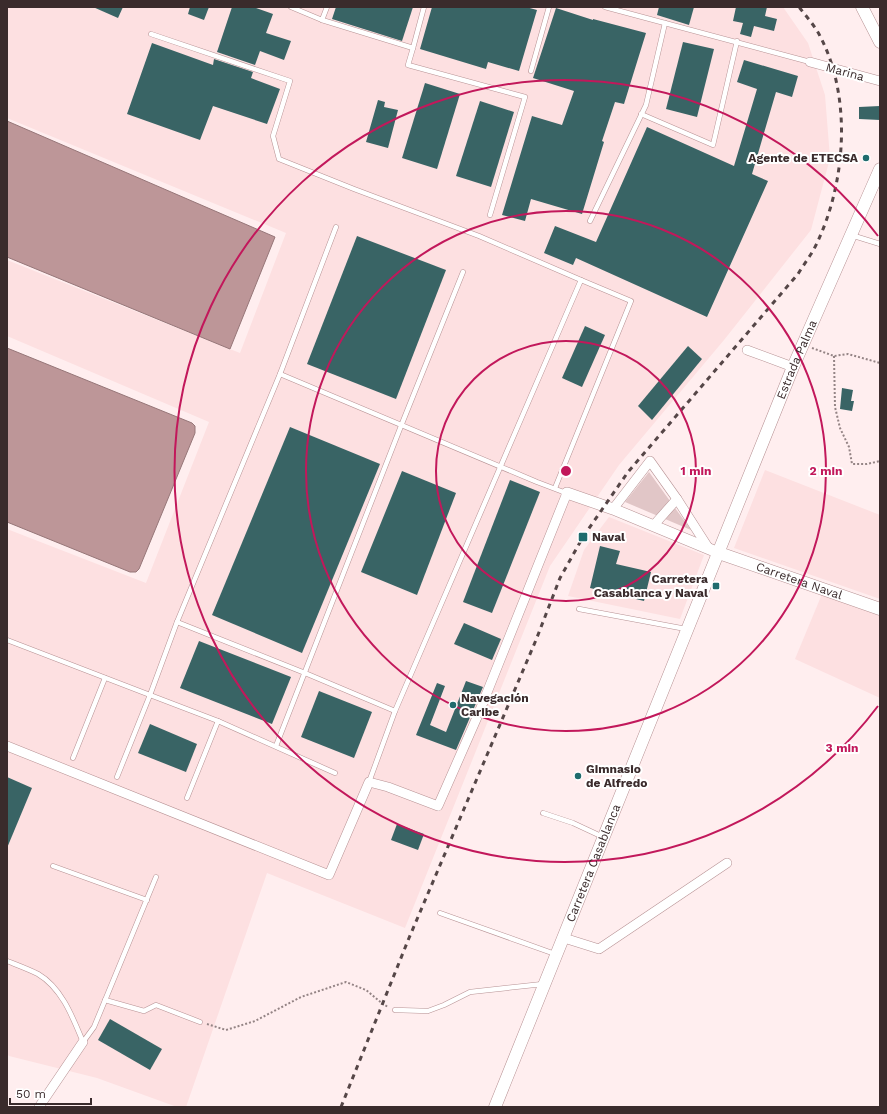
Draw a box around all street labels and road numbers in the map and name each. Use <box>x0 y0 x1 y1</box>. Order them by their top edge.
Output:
street label: Marina <box>824 60 866 84</box>
street label: Estrada Palma <box>774 318 820 401</box>
street label: Carretera Naval <box>754 559 845 603</box>
street label: Carretera Casablanca <box>563 802 623 924</box>

